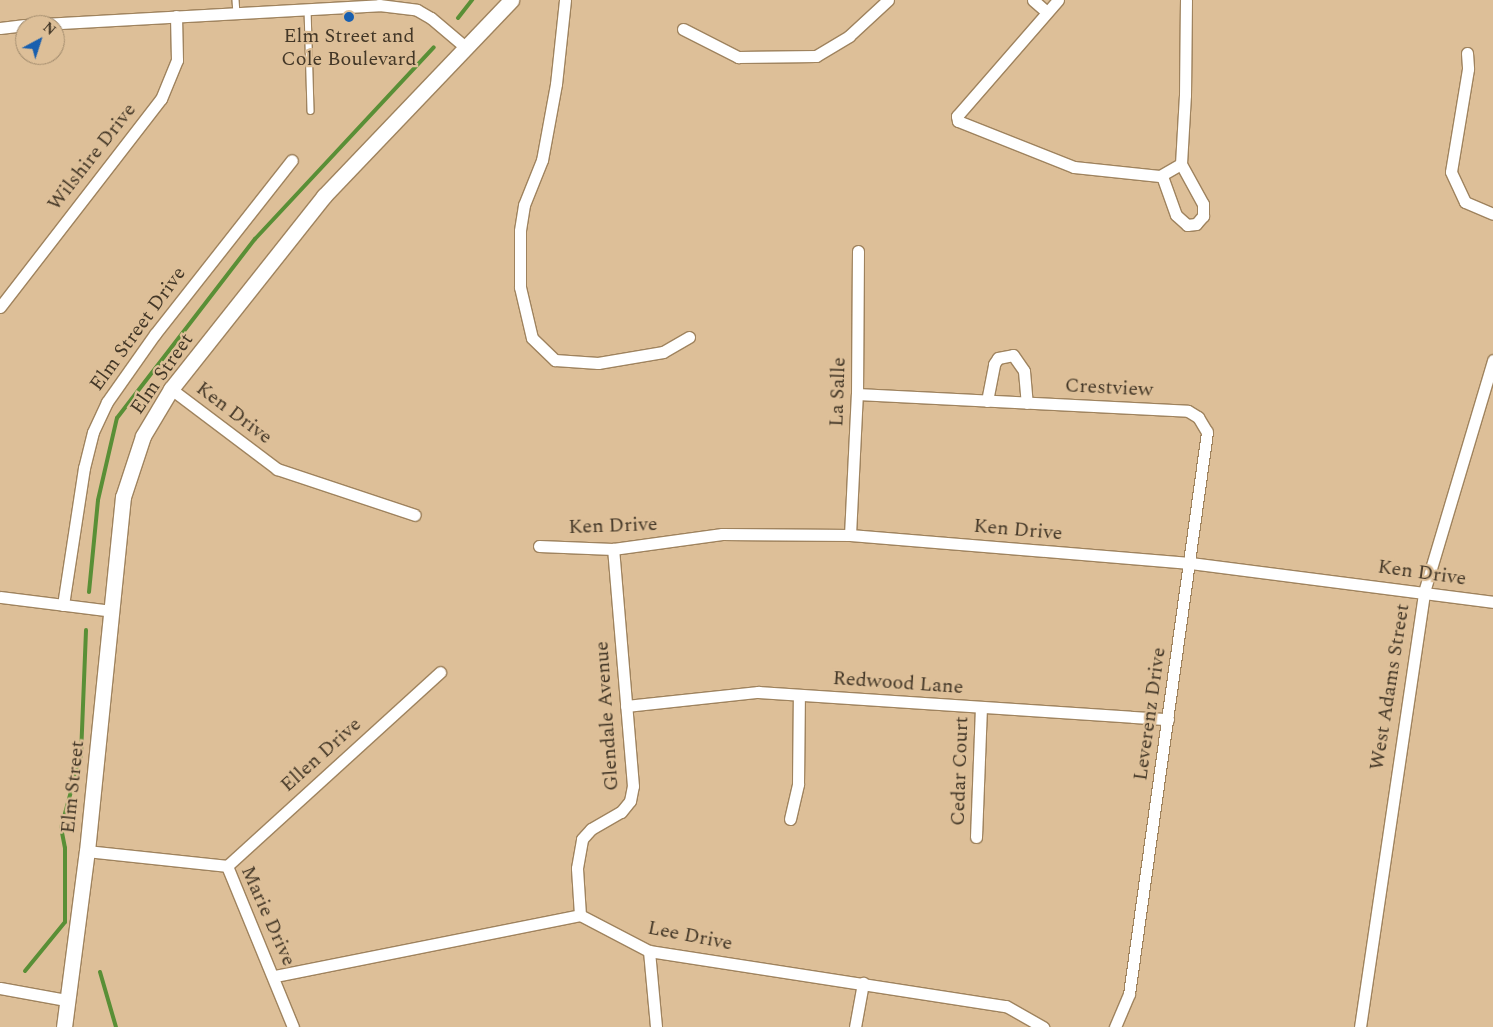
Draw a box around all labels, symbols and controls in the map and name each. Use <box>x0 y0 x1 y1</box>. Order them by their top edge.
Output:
marker: Elm Street and Cole Boulevard <box>343 11 355 23</box>
north arrow <box>15 15 65 65</box>
text: N <box>38 17 60 41</box>
place label: Elm Street and Cole Boulevard <box>281 25 417 72</box>
street label: Wilshire Drive <box>43 99 141 215</box>
street label: Elm Street Drive <box>85 262 191 396</box>
street label: Elm Street <box>125 329 199 419</box>
street label: La Salle <box>825 357 851 427</box>
street label: Crestview <box>1064 374 1154 402</box>
street label: Ken Drive <box>191 377 277 449</box>
street label: Ken Drive <box>568 512 658 540</box>
street label: Ken Drive <box>972 514 1064 546</box>
street label: Ken Drive <box>1376 555 1468 591</box>
street label: West Adams Street <box>1365 602 1415 772</box>
street label: Glendale Avenue <box>590 640 624 792</box>
street label: Leverenz Drive <box>1129 646 1171 782</box>
street label: Redwood Lane <box>832 666 964 700</box>
street label: Ellen Drive <box>276 713 366 797</box>
street label: Cedar Court <box>946 716 974 826</box>
street label: Elm Street <box>56 739 90 835</box>
street label: Marie Drive <box>235 862 301 970</box>
street label: Lee Drive <box>646 916 734 956</box>

